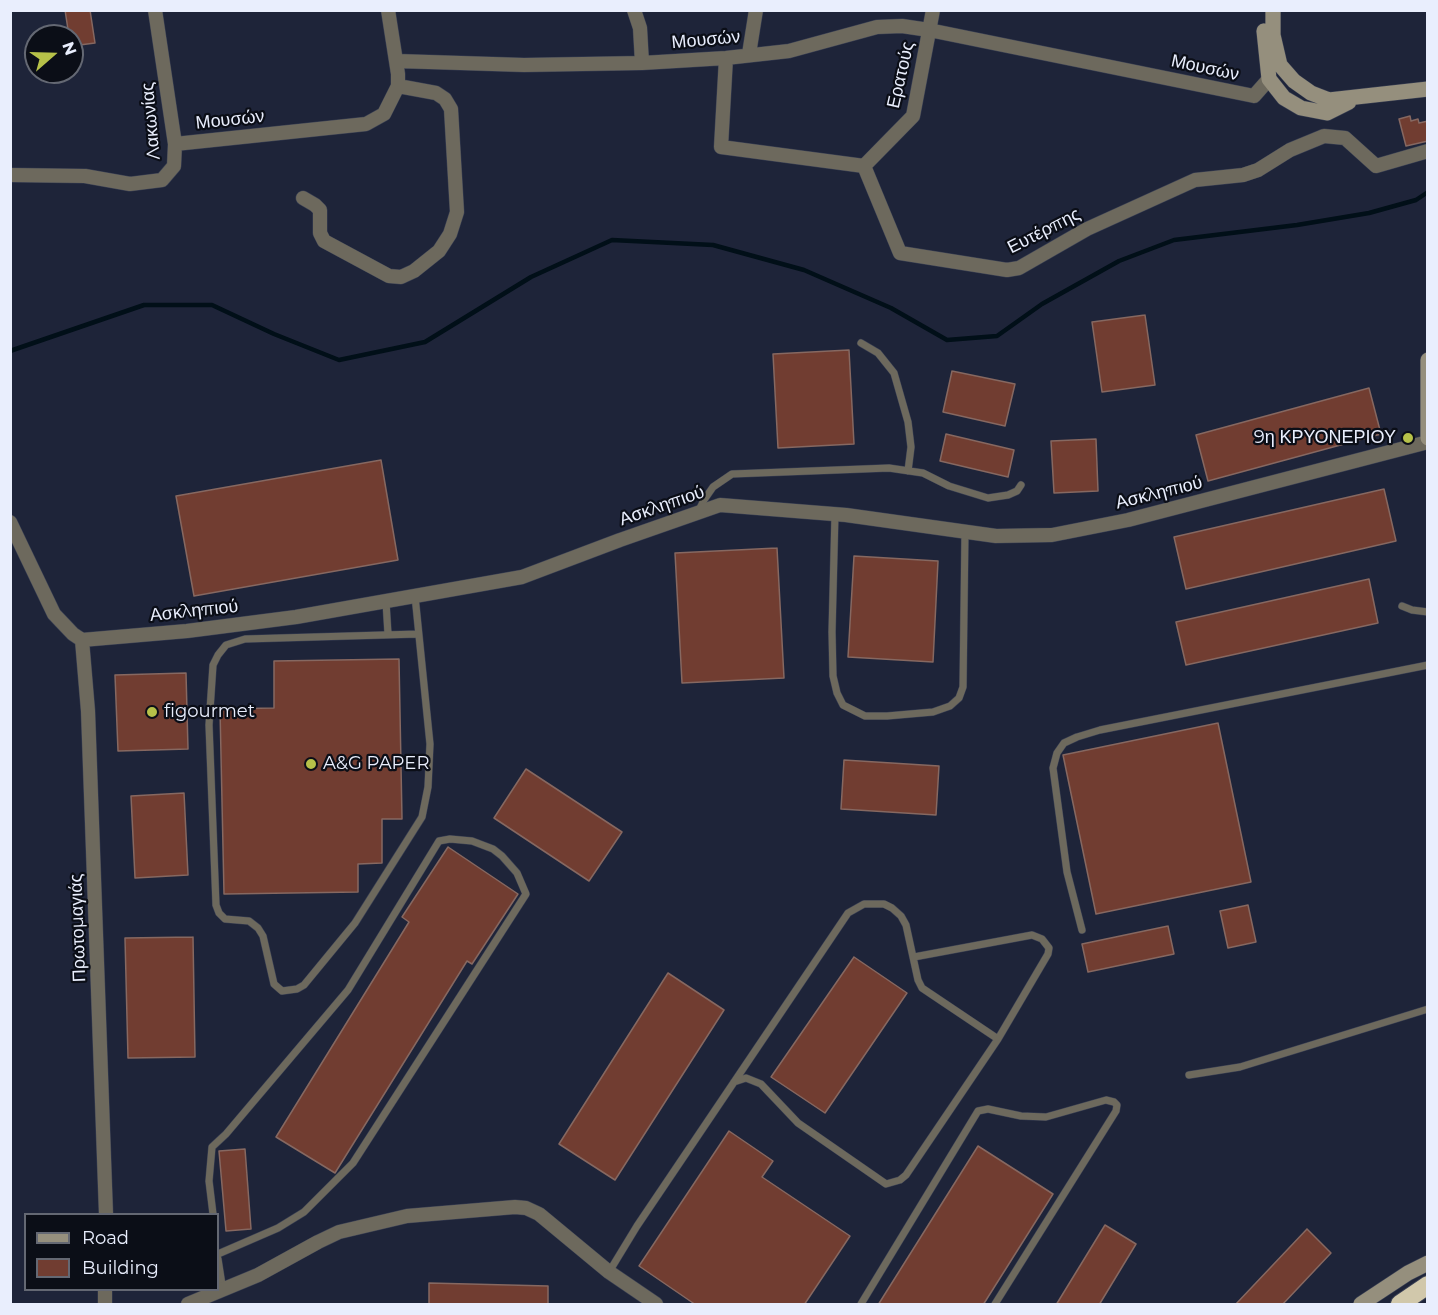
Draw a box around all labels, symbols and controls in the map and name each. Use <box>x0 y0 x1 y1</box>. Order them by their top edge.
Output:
north arrow <box>24 24 84 84</box>
street label: Μουσών <box>671 26 741 54</box>
text: N <box>58 39 81 58</box>
street label: Ερατούς <box>883 39 919 111</box>
street label: Μουσών <box>1169 50 1241 86</box>
street label: Λακωνίας <box>137 81 165 161</box>
street label: Μουσών <box>195 106 265 134</box>
street label: Ευτέρπης <box>1004 203 1084 259</box>
place label: 9η ΚΡΥΟΝΕΡΙΟΥ <box>1254 427 1396 449</box>
marker: 9η ΚΡΥΟΝΕΡΙΟΥ <box>1401 431 1415 445</box>
street label: Ασκληπιού <box>1113 472 1205 514</box>
street label: Ασκληπιού <box>617 481 707 531</box>
street label: Ασκληπιού <box>149 596 239 626</box>
place label: figourmet <box>164 701 255 723</box>
marker: figourmet <box>145 705 159 719</box>
place label: A&G PAPER <box>323 753 429 775</box>
marker: A&G PAPER <box>304 757 318 771</box>
street label: Πρωτομαγιάς <box>65 873 91 983</box>
legend <box>24 1213 219 1291</box>
text: Road <box>82 1227 129 1249</box>
text: Building <box>82 1257 159 1279</box>

